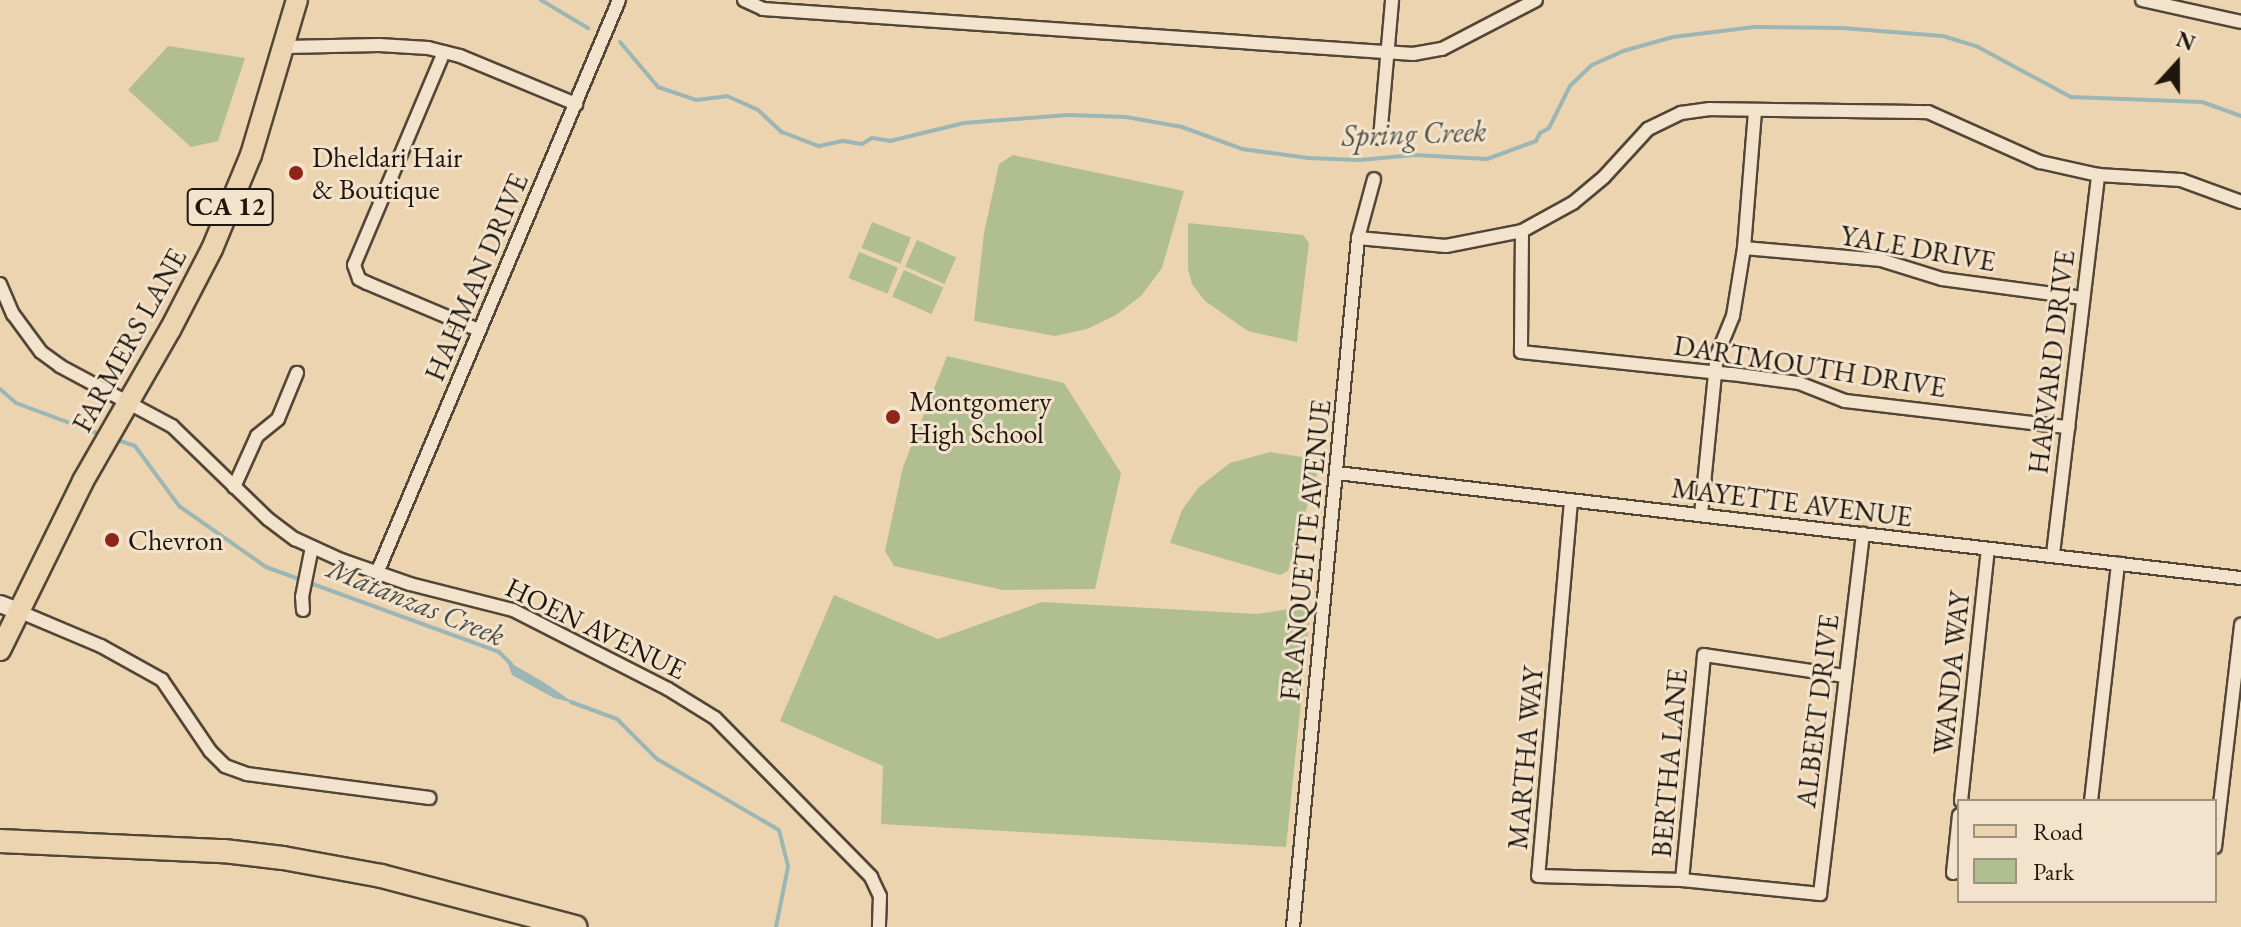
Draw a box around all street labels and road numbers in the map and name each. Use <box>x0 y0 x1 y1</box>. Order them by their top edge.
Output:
street label: HAHMAN DRIVE <box>417 168 535 386</box>
road number: CA 12 <box>186 185 274 229</box>
street label: YALE DRIVE <box>1838 218 1998 278</box>
street label: FARMERS LANE <box>65 242 193 438</box>
street label: HARVARD DRIVE <box>2021 248 2081 476</box>
street label: DARTMOUTH DRIVE <box>1672 328 1948 404</box>
street label: FRANQUETTE AVENUE <box>1272 398 1338 702</box>
street label: MAYETTE AVENUE <box>1670 471 1914 533</box>
street label: HOEN AVENUE <box>500 570 692 686</box>
street label: WANDA WAY <box>1926 590 1976 756</box>
street label: ALBERT DRIVE <box>1788 612 1846 810</box>
street label: MARTHA WAY <box>1500 665 1550 851</box>
street label: BERTHA LANE <box>1644 667 1694 859</box>

